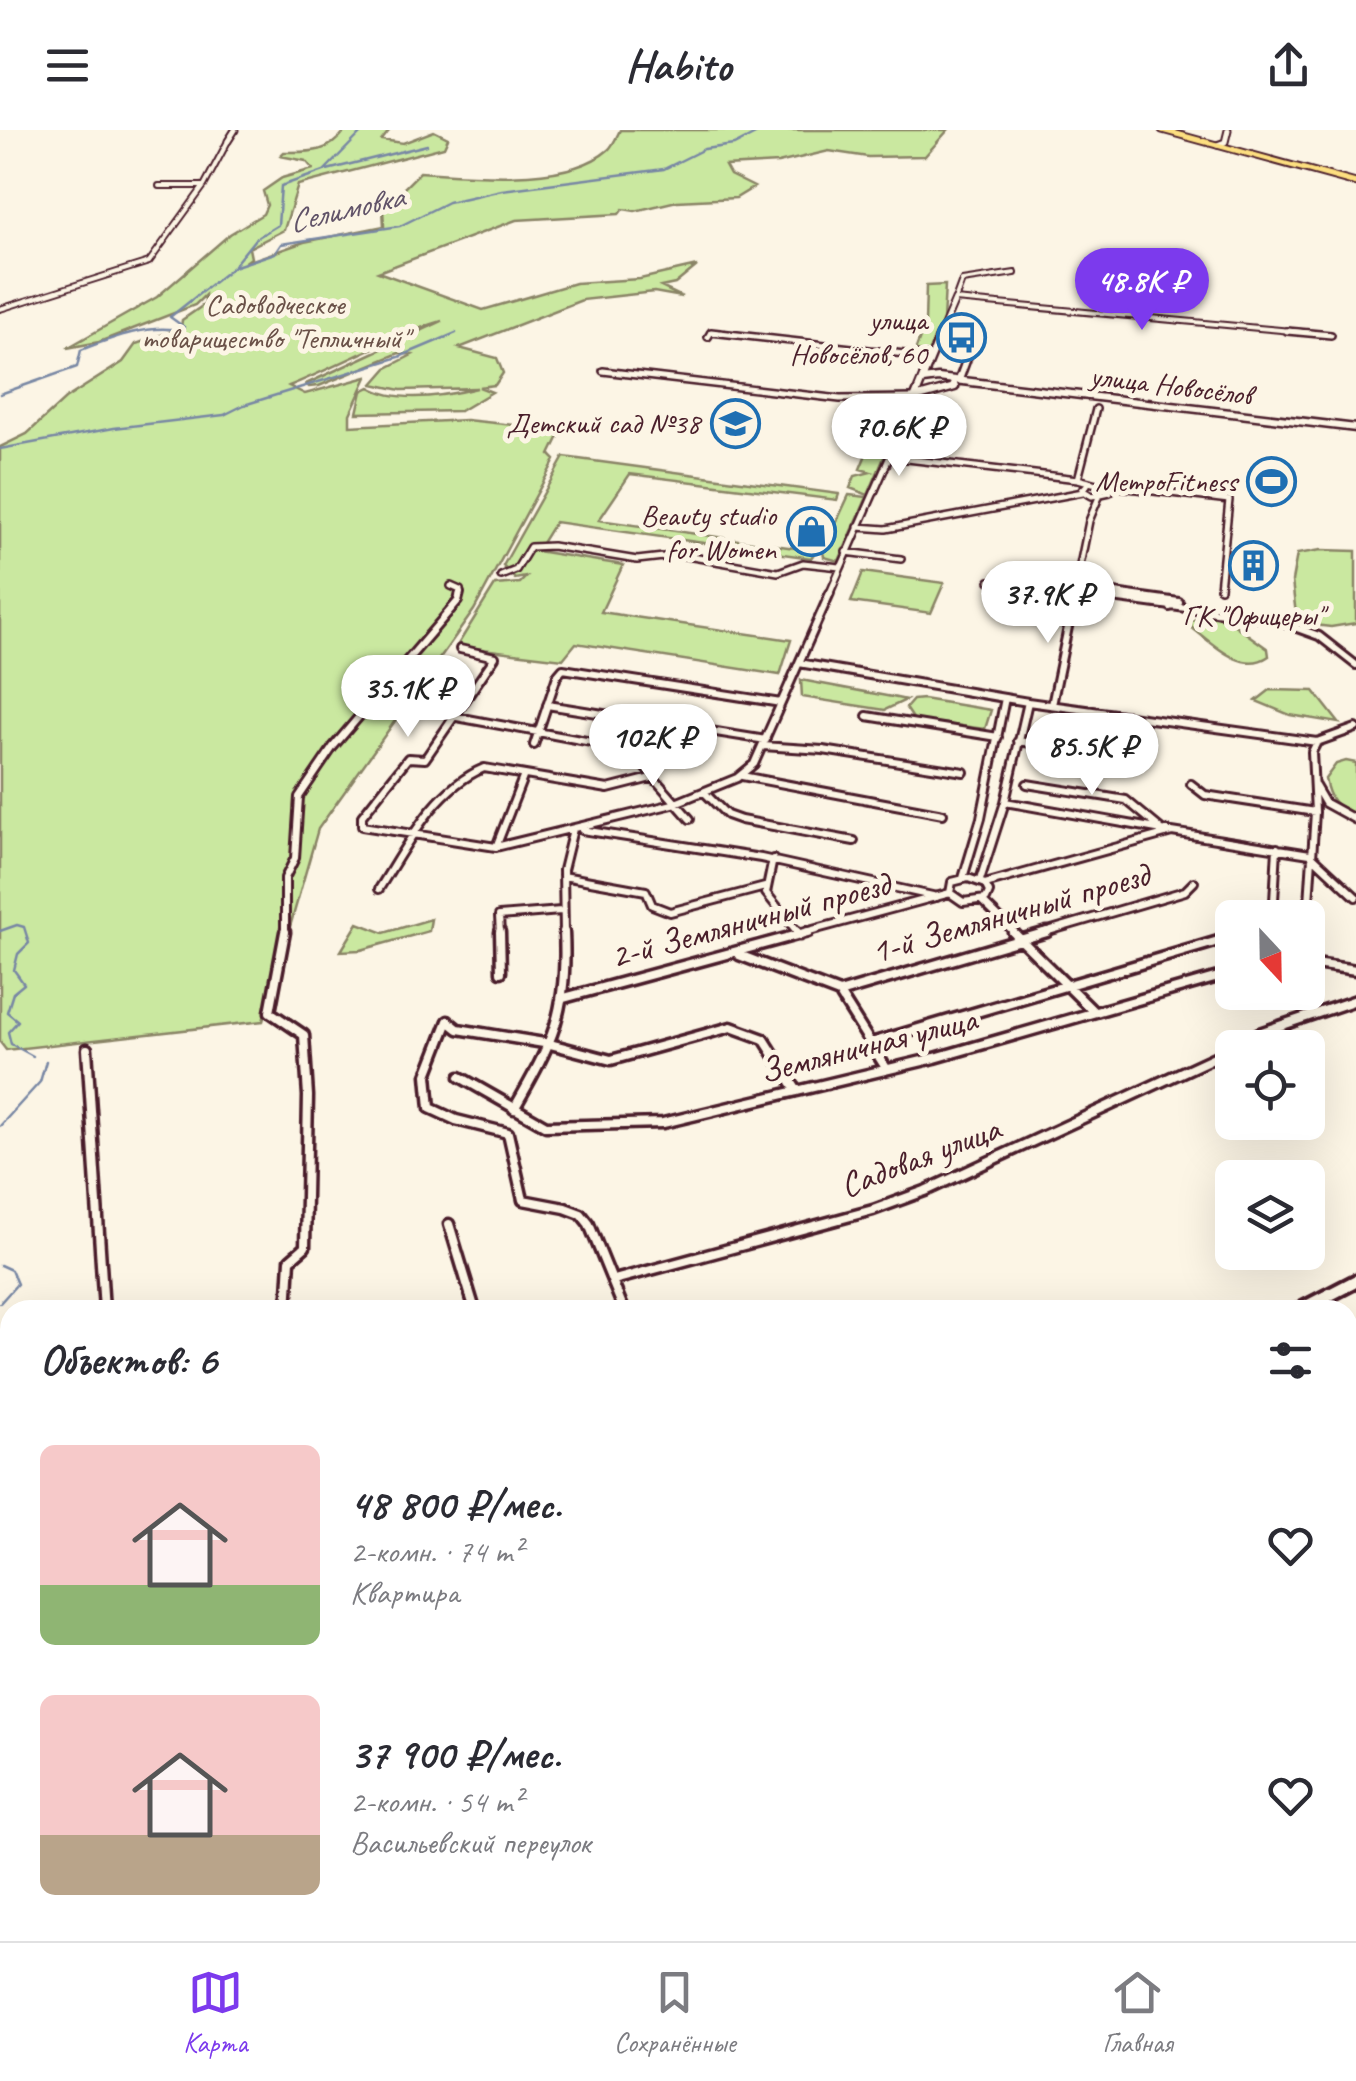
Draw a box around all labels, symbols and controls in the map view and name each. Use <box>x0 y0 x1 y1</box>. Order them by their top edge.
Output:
text: Habito <box>625 37 731 94</box>
icon: menu <box>40 38 95 93</box>
icon: share <box>1261 38 1316 93</box>
water label: Селимовка <box>285 175 410 242</box>
pin: 48.8K ₽ <box>1050 248 1234 333</box>
text: 48.8K ₽ <box>1097 260 1187 301</box>
park label: Садоводческое товарищество "Тепличный" <box>141 285 414 357</box>
place label: улица Новосёлов, 60 <box>790 301 930 373</box>
bus stop icon: улица Новосёлов, 60 <box>936 311 988 363</box>
street label: улица Новосёлов <box>1086 356 1259 414</box>
pin: 70.6K ₽ <box>807 394 991 479</box>
school or university icon: Детский сад №38 <box>709 397 761 449</box>
place label: Детский сад №38 <box>506 404 702 442</box>
text: 70.6K ₽ <box>854 406 944 447</box>
sports icon: МетроFitness <box>1246 455 1298 507</box>
place label: МетроFitness <box>1095 462 1240 500</box>
place label: Beauty studio for Women <box>641 496 777 568</box>
shop icon: Beauty studio for Women <box>785 506 837 558</box>
building icon: ГК "Офицеры" <box>1227 540 1279 592</box>
pin: 37.9K ₽ <box>956 561 1140 646</box>
text: 37.9K ₽ <box>1003 573 1093 614</box>
place label: ГК "Офицеры" <box>1183 596 1329 634</box>
pin: 35.1K ₽ <box>316 655 500 740</box>
text: 35.1K ₽ <box>363 667 453 708</box>
pin: 102K ₽ <box>572 704 734 789</box>
pin: 85.5K ₽ <box>1000 713 1184 798</box>
text: 102K ₽ <box>611 716 695 757</box>
text: 85.5K ₽ <box>1047 725 1137 766</box>
street label: 1-й Земляничный проезд <box>866 851 1158 974</box>
street label: 2-й Земляничный проезд <box>606 860 898 979</box>
north arrow <box>1215 900 1325 1010</box>
map controls <box>1215 900 1325 1270</box>
street label: Земляничная улица <box>755 996 983 1094</box>
button: locate <box>1215 1030 1325 1140</box>
street label: Садовая улица <box>834 1105 1009 1208</box>
button: layers <box>1215 1160 1325 1270</box>
icon: filters <box>1263 1333 1318 1388</box>
text: Объектов: 6 <box>40 1334 217 1387</box>
text: 48 800 ₽/мес. <box>350 1478 561 1531</box>
icon: home <box>120 1485 240 1605</box>
icon: heart <box>1263 1518 1318 1573</box>
text: 2-комн. · 74 m² <box>350 1531 522 1572</box>
text: Квартира <box>350 1572 459 1613</box>
text: 37 900 ₽/мес. <box>350 1728 561 1781</box>
icon: home <box>120 1735 240 1855</box>
icon: heart <box>1263 1768 1318 1823</box>
text: 2-комн. · 54 m² <box>350 1781 522 1822</box>
text: Васильевский переулок <box>350 1822 591 1863</box>
tab: Карта <box>183 1965 247 2060</box>
tab: Сохранённые <box>614 1965 736 2060</box>
tab: Главная <box>1102 1965 1173 2060</box>

